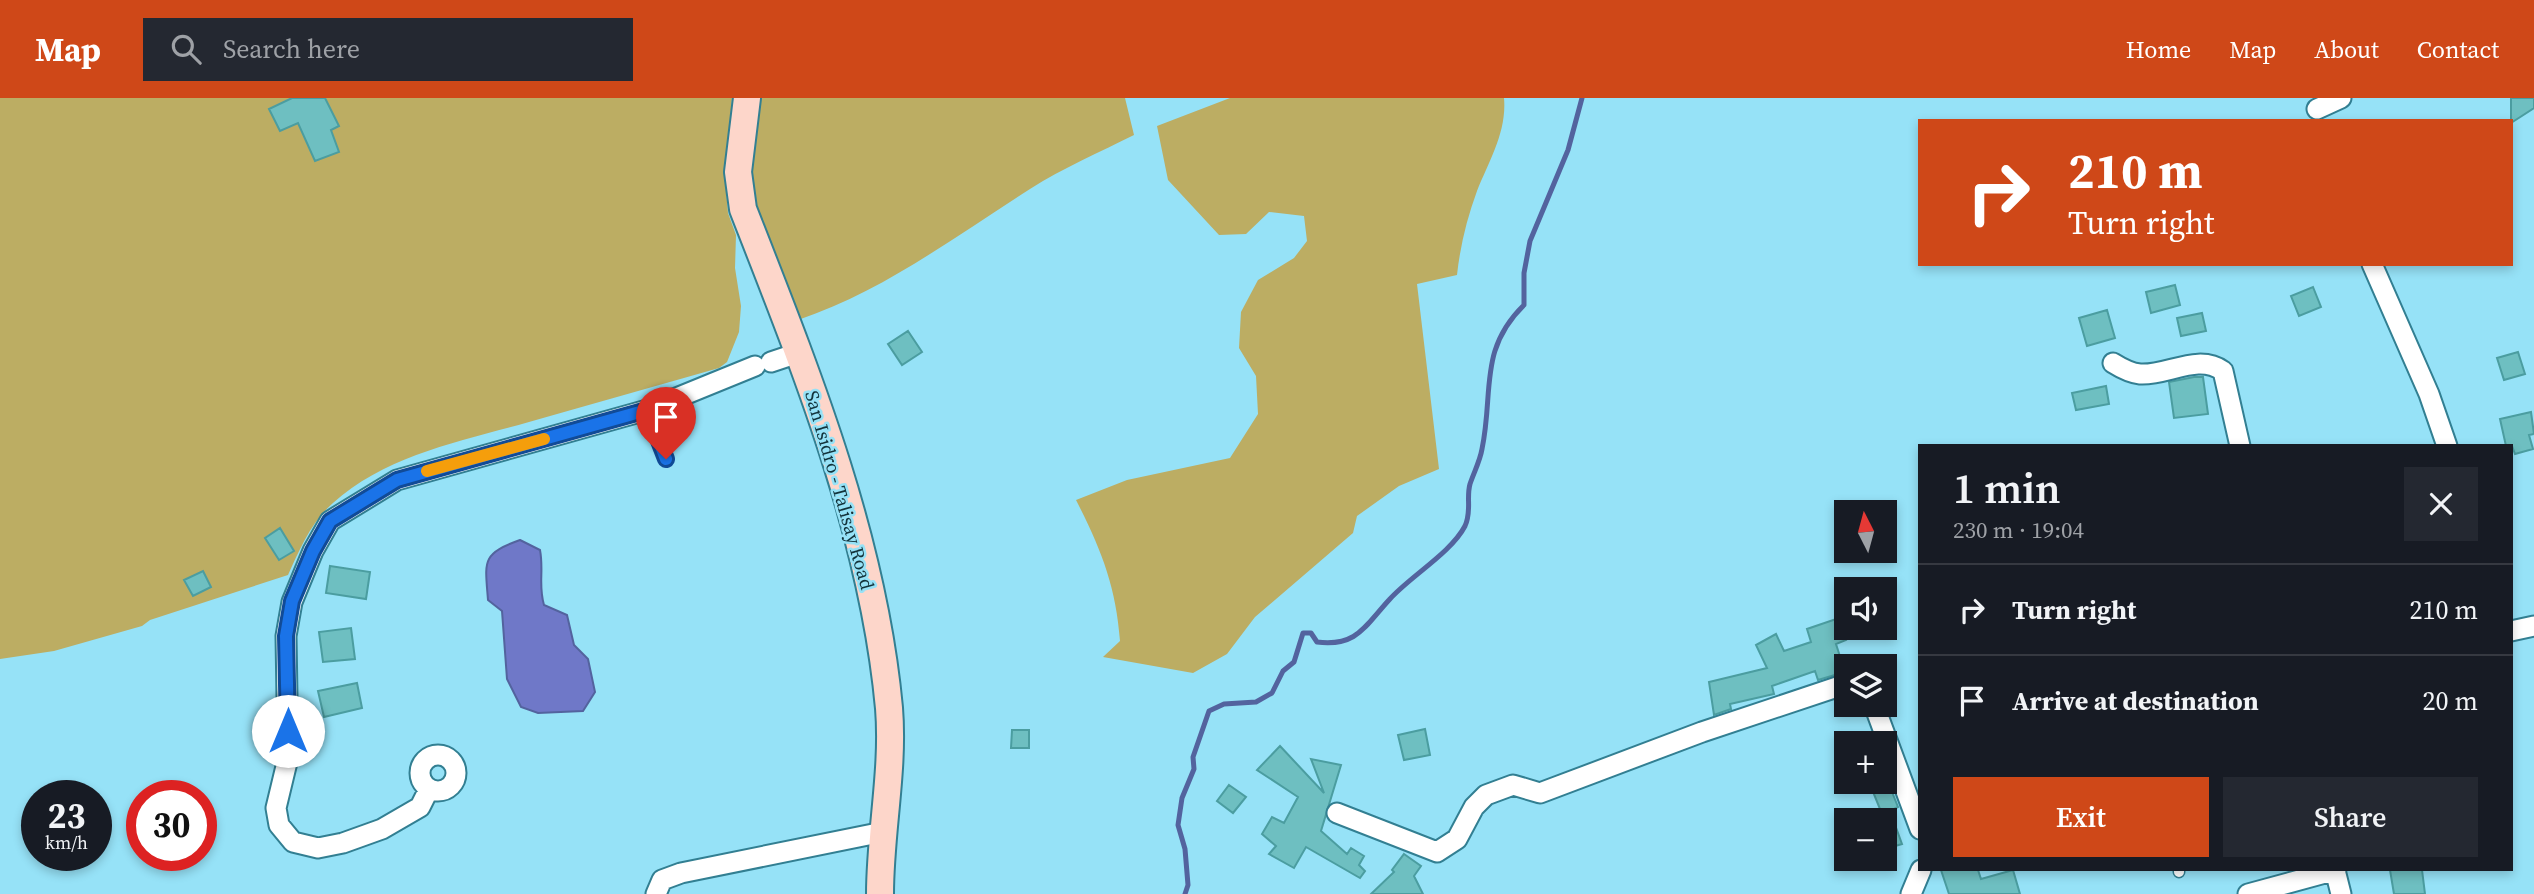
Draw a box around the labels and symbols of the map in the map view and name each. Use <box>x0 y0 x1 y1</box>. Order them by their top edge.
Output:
pin <box>636 387 696 459</box>
street label: San Isidro - Talisay Road <box>799 387 881 593</box>
north arrow <box>1834 500 1897 564</box>
position arrow <box>251 694 325 768</box>
speed limit sign: 30 <box>126 780 217 871</box>

